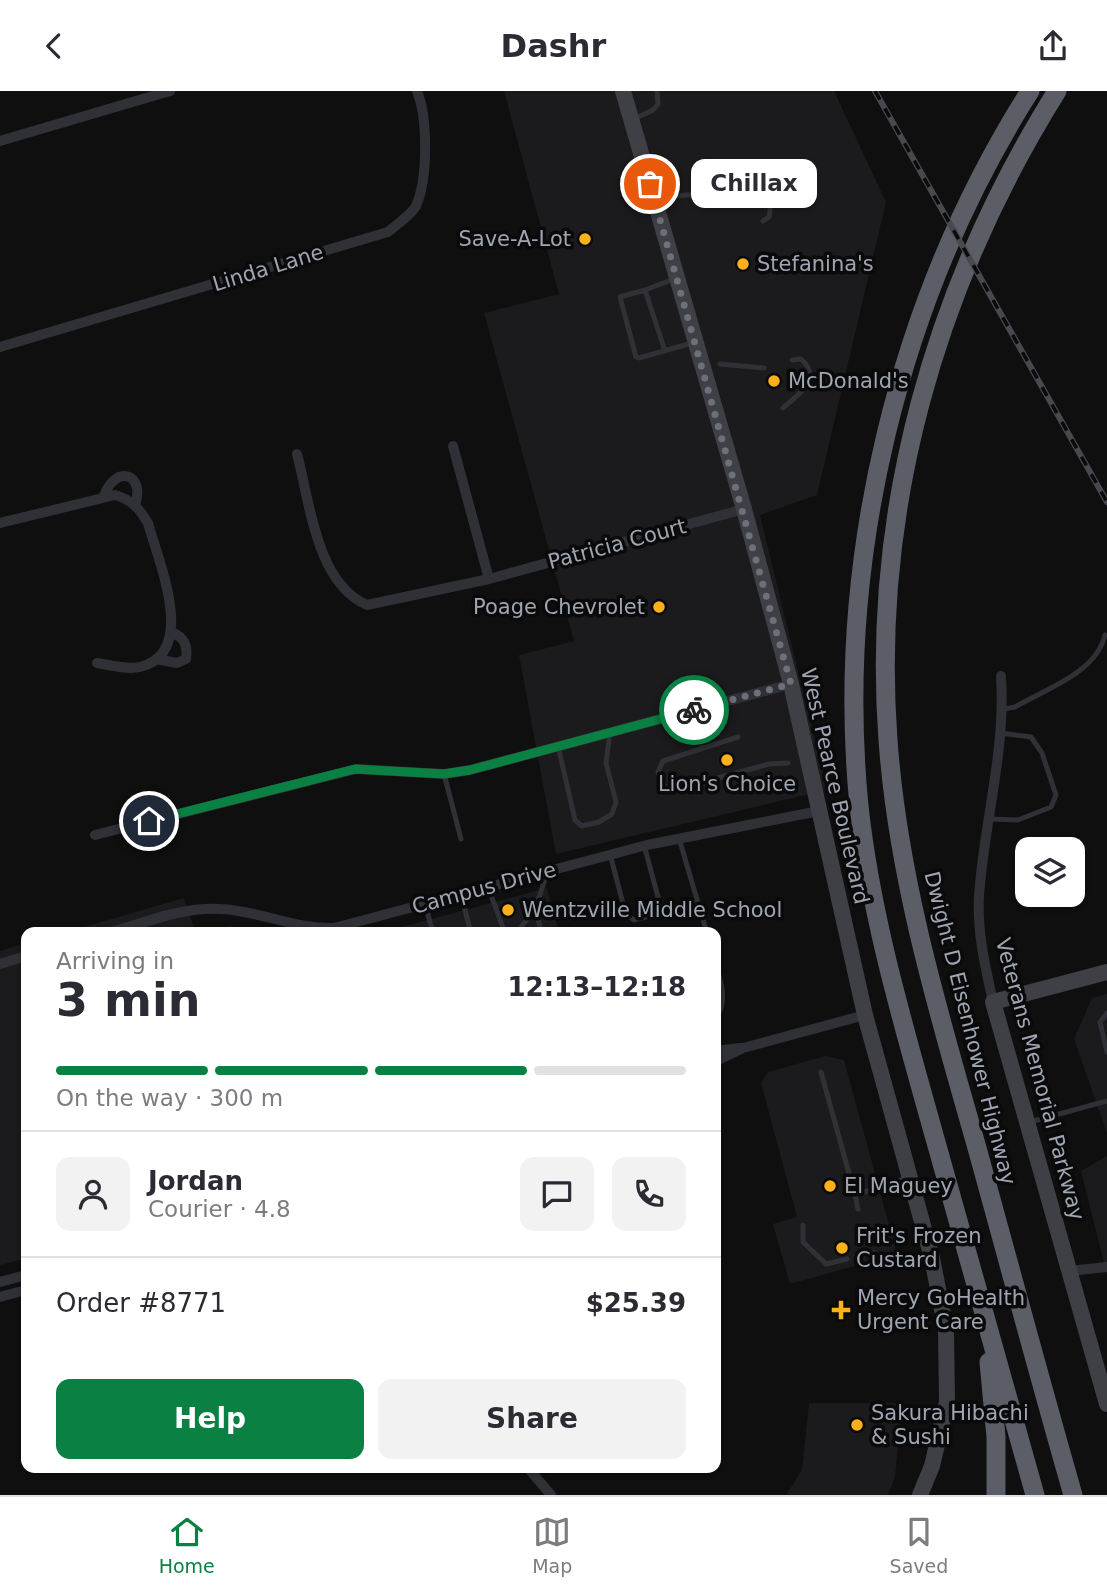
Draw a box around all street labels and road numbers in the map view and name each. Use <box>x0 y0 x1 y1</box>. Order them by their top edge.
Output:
street label: Linda Lane <box>210 240 326 296</box>
street label: Patricia Court <box>545 514 689 574</box>
street label: West Pearce Boulevard <box>796 666 874 906</box>
street label: Campus Drive <box>409 857 559 919</box>
street label: Dwight D Eisenhower Highway <box>919 869 1021 1187</box>
street label: Veterans Memorial Parkway <box>991 935 1089 1223</box>

